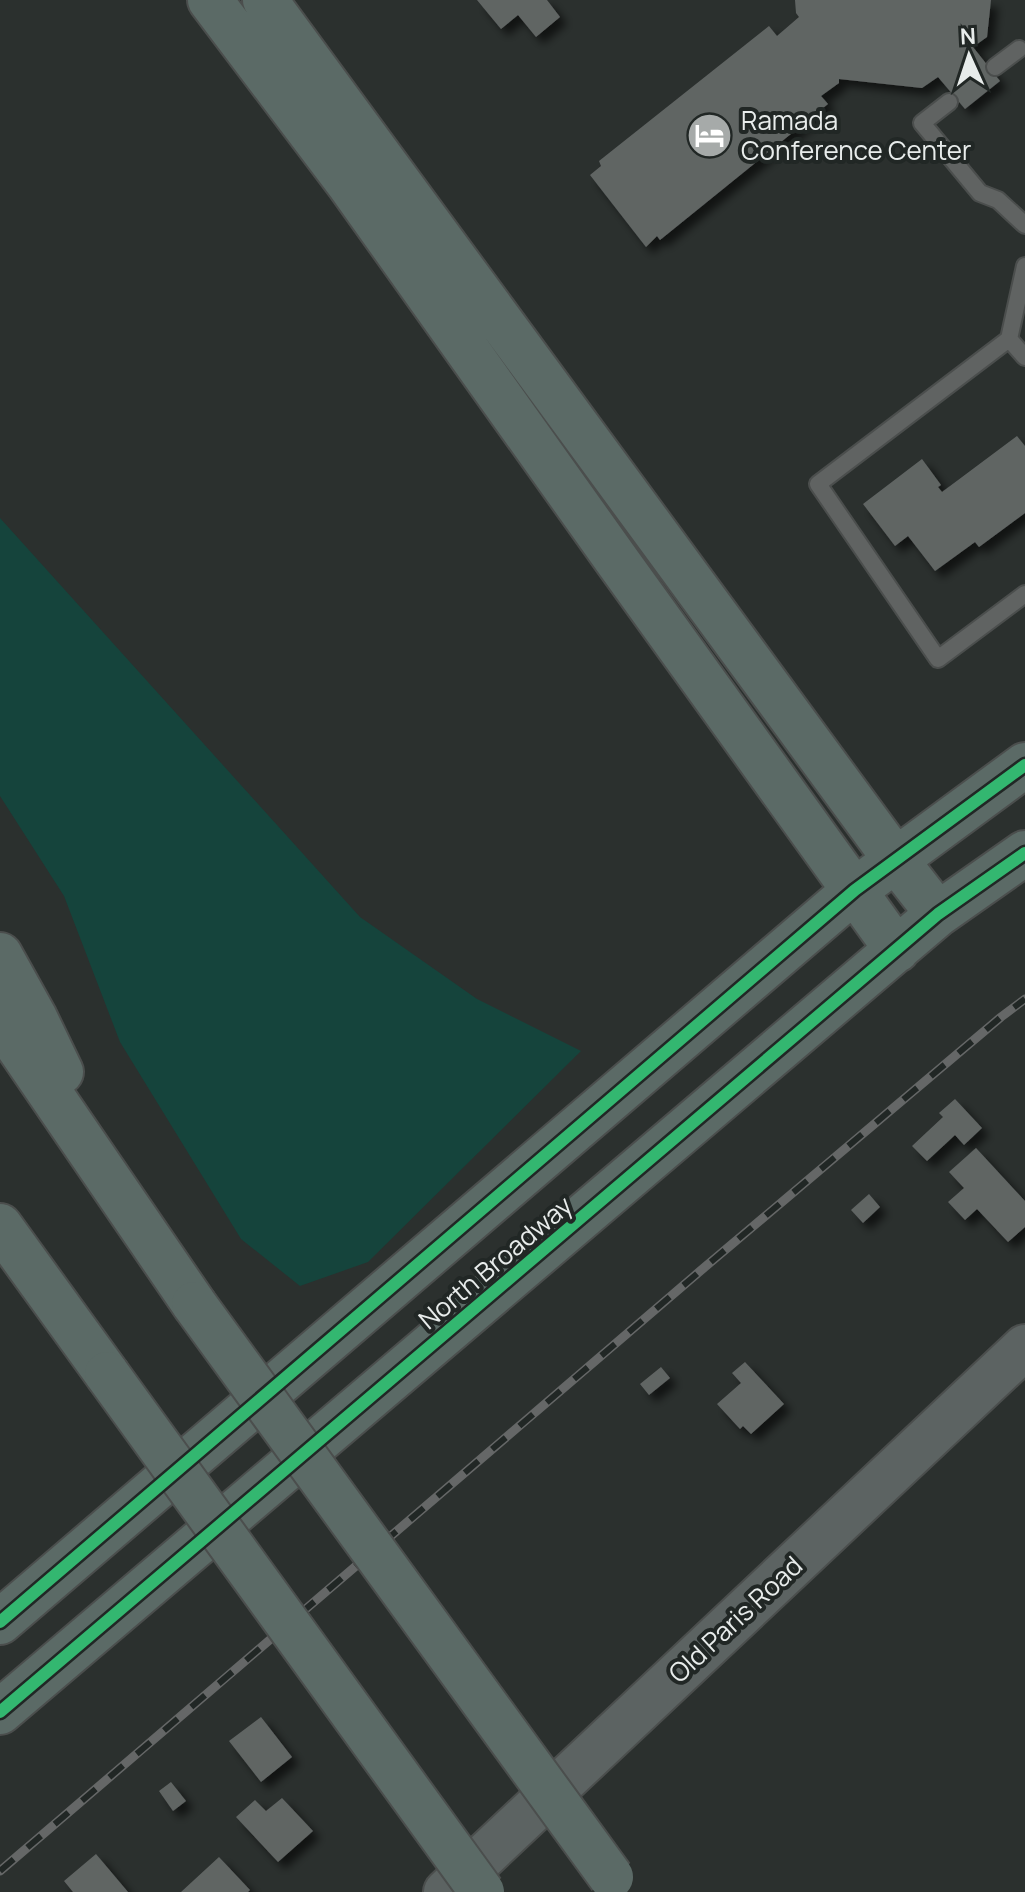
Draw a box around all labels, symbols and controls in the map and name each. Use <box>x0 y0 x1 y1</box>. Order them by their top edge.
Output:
north arrow <box>929 16 1009 96</box>
text: N <box>959 21 977 51</box>
place label: Ramada Conference Center <box>741 102 971 168</box>
hotel icon: Ramada Conference Center <box>686 111 734 159</box>
street label: North Broadway <box>410 1187 580 1337</box>
street label: Old Paris Road <box>660 1548 810 1690</box>

